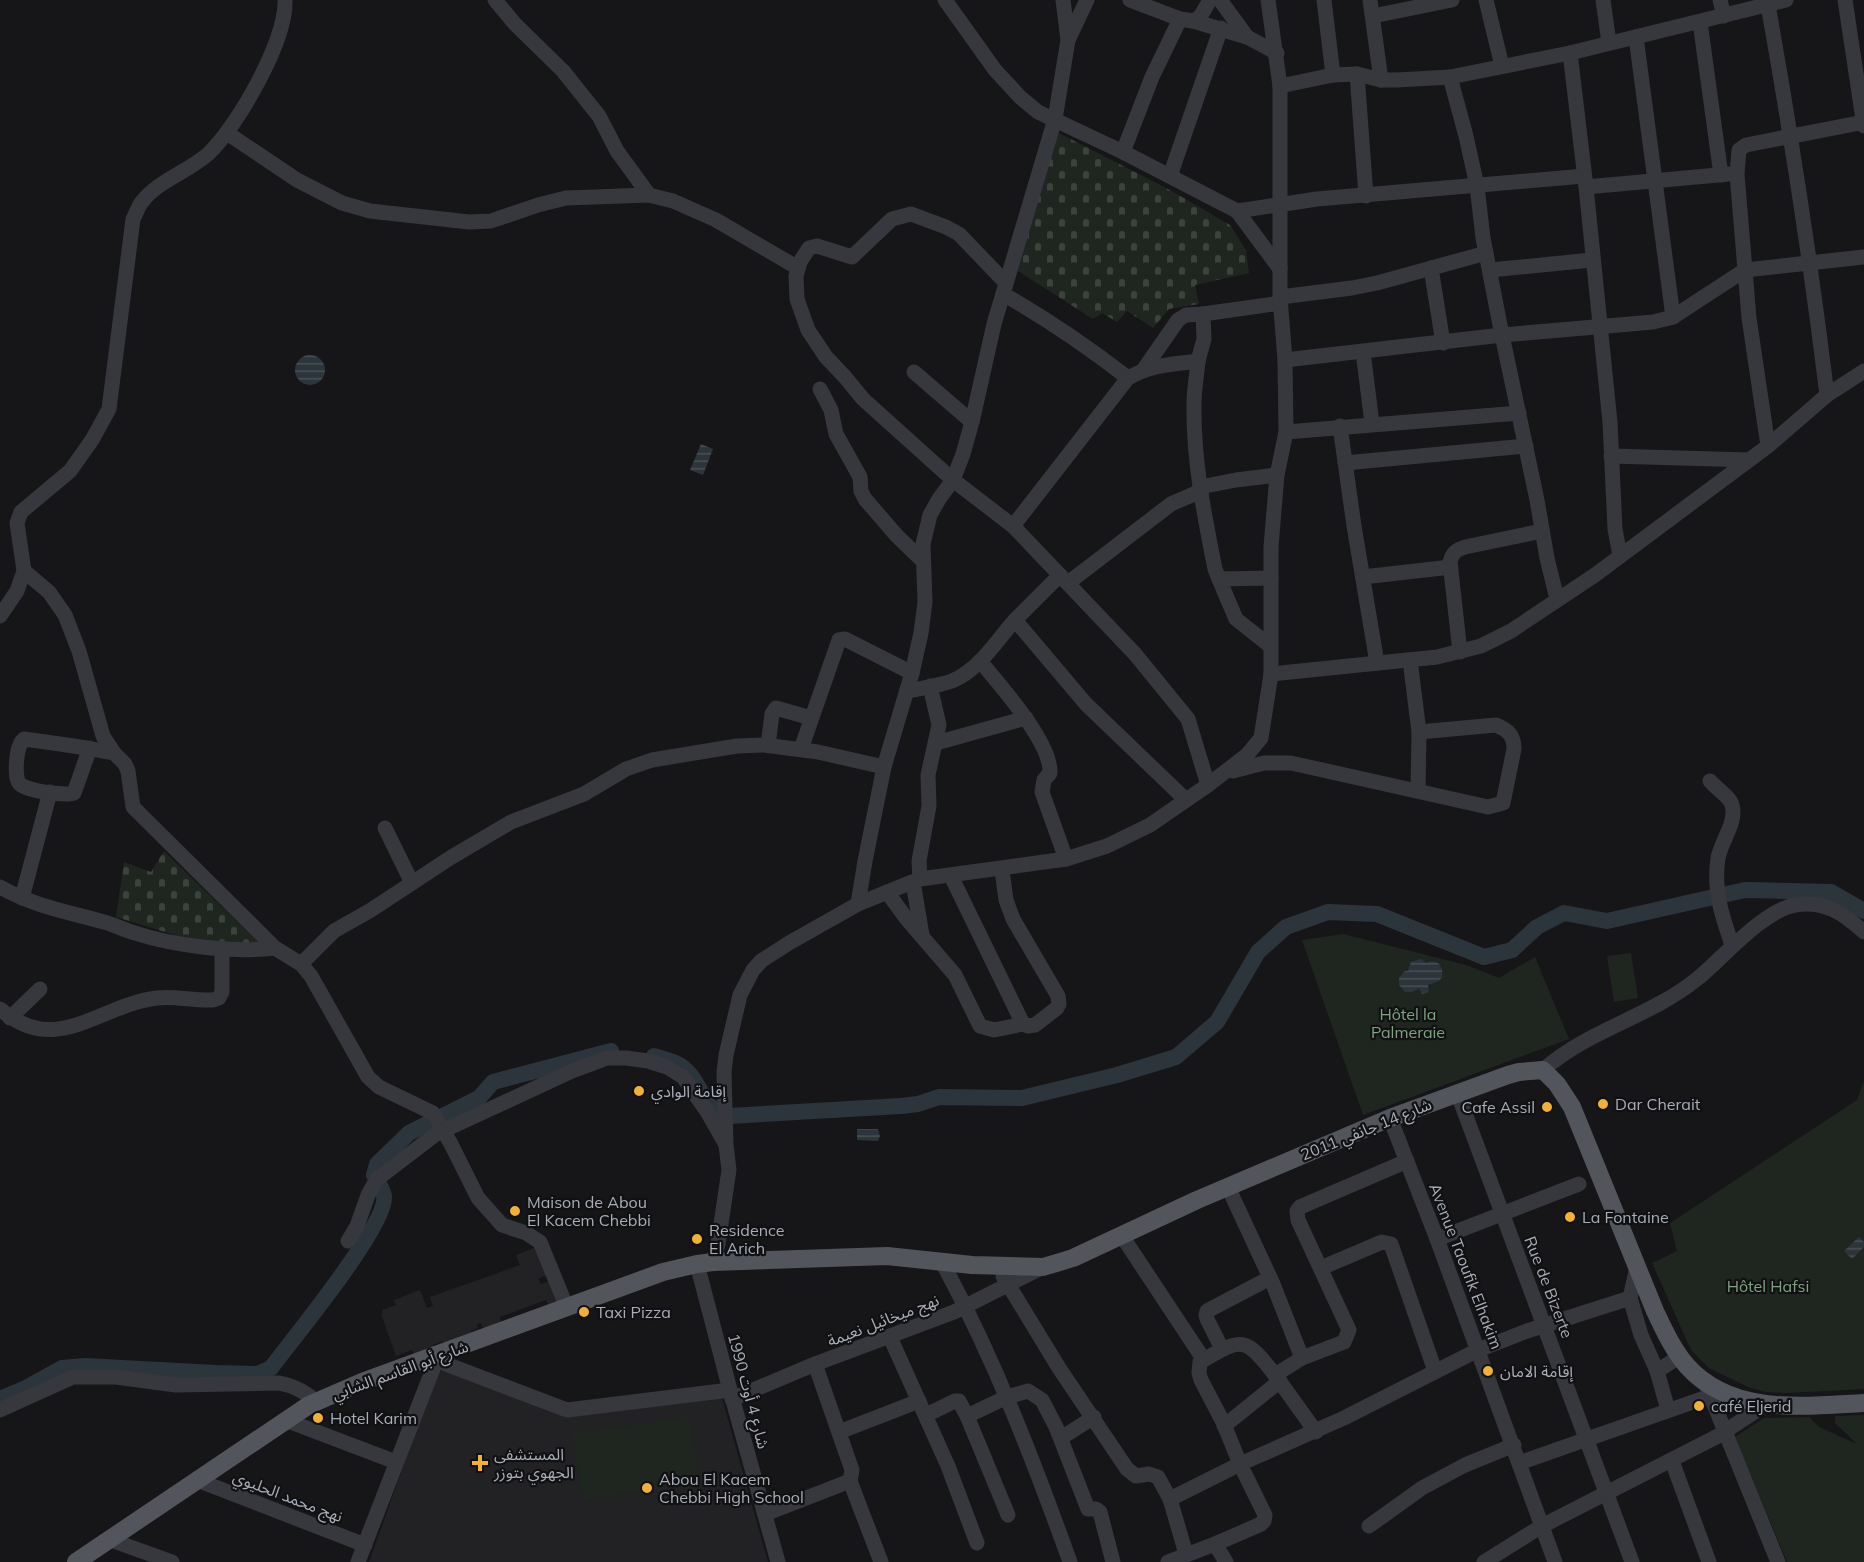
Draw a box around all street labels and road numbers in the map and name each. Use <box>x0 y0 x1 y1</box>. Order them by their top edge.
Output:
street label: شارع 14 جانفي 2011 <box>1298 1094 1436 1167</box>
street label: Avenue Taoufik Elhakim <box>1425 1180 1507 1352</box>
street label: Rue de Bizerte <box>1520 1233 1578 1341</box>
street label: نهج ميخائيل نعيمة <box>824 1290 943 1353</box>
street label: شارع 4 أوت 1990 <box>721 1331 774 1452</box>
street label: شارع أبو القاسم الشابي <box>329 1336 472 1407</box>
street label: نهج محمد الحليوي <box>229 1466 346 1529</box>

